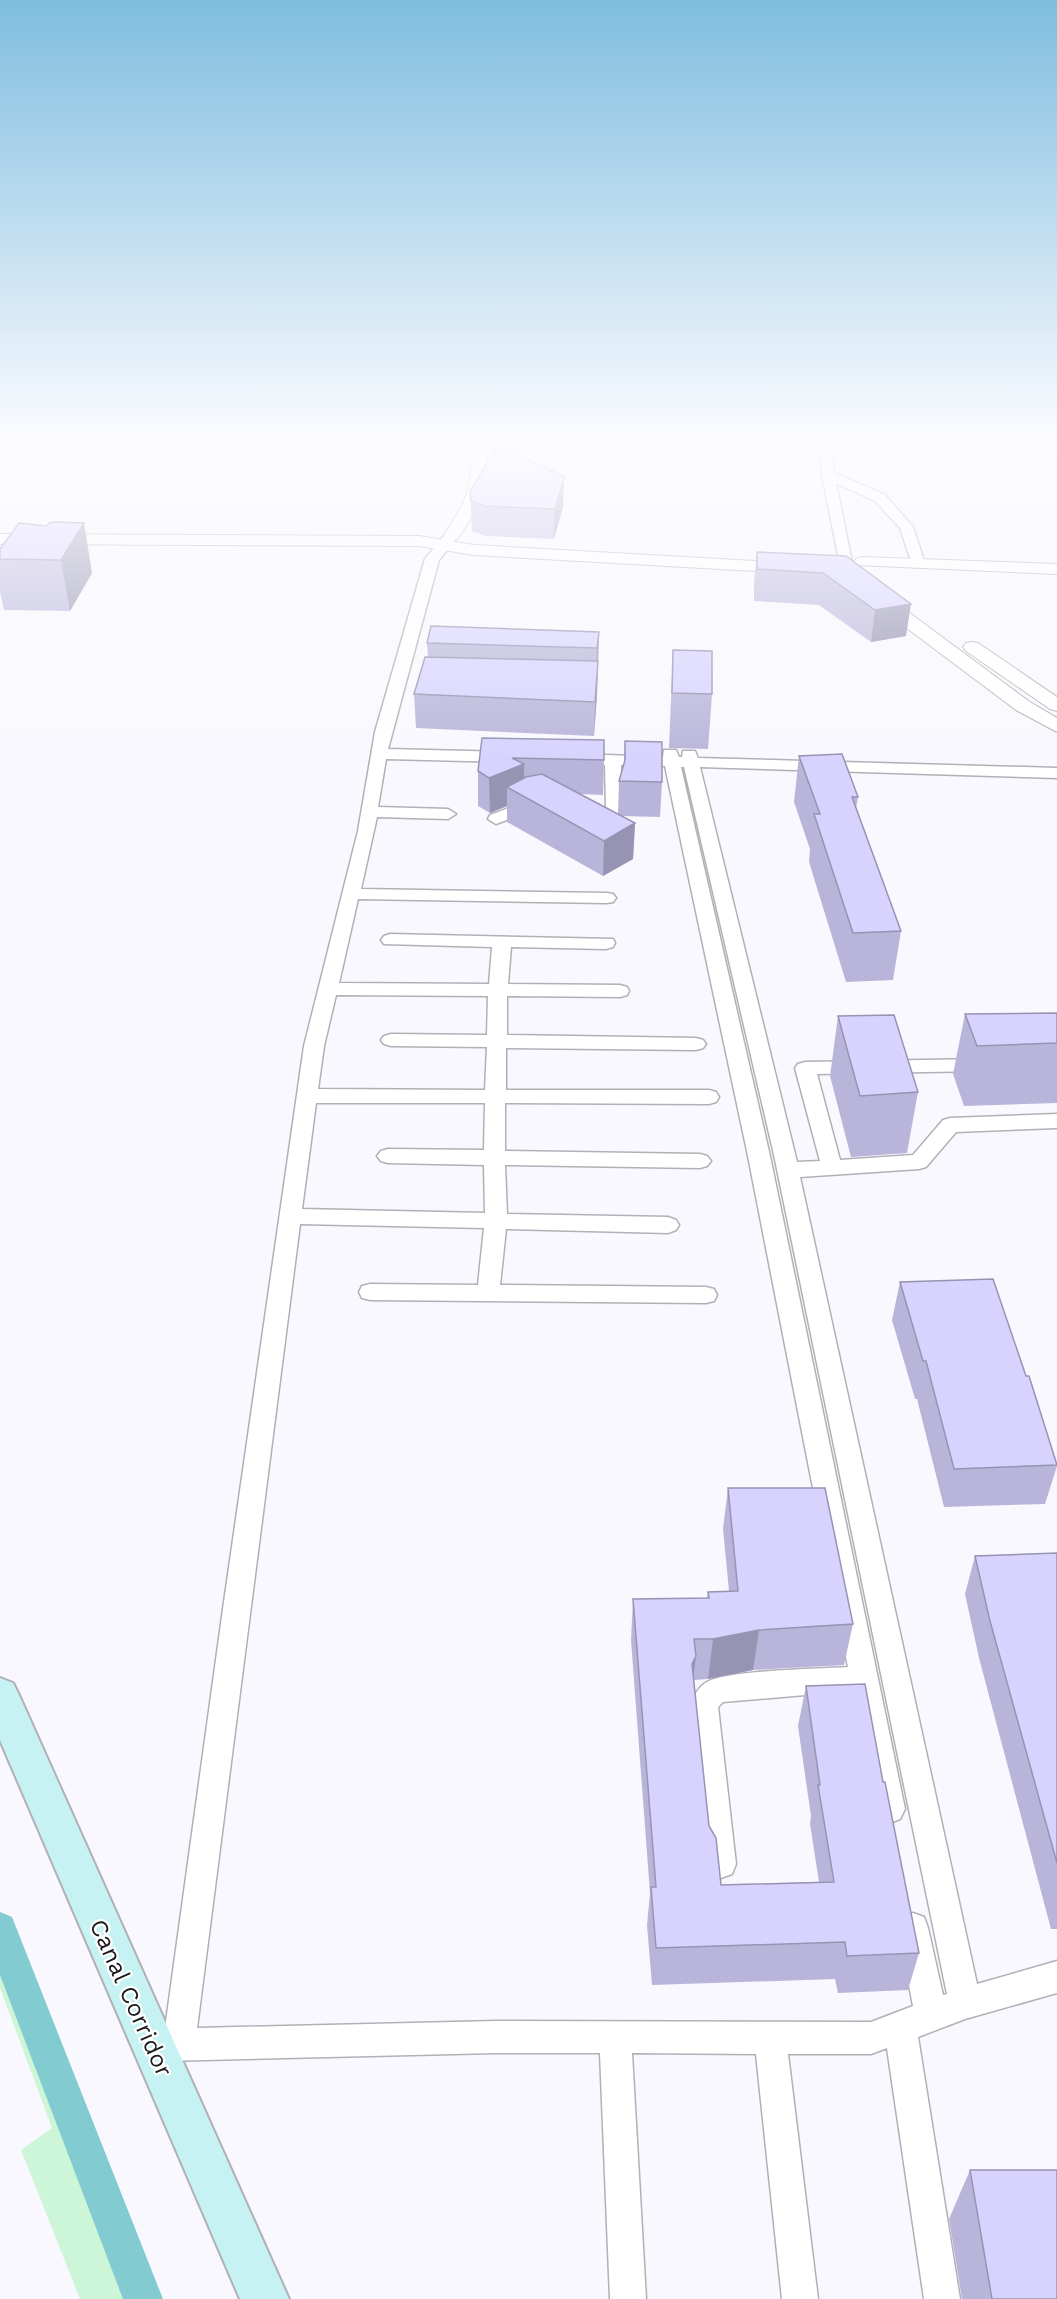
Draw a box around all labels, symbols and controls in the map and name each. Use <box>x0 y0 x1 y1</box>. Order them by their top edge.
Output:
street label: Canal Corridor <box>84 1915 178 2081</box>

